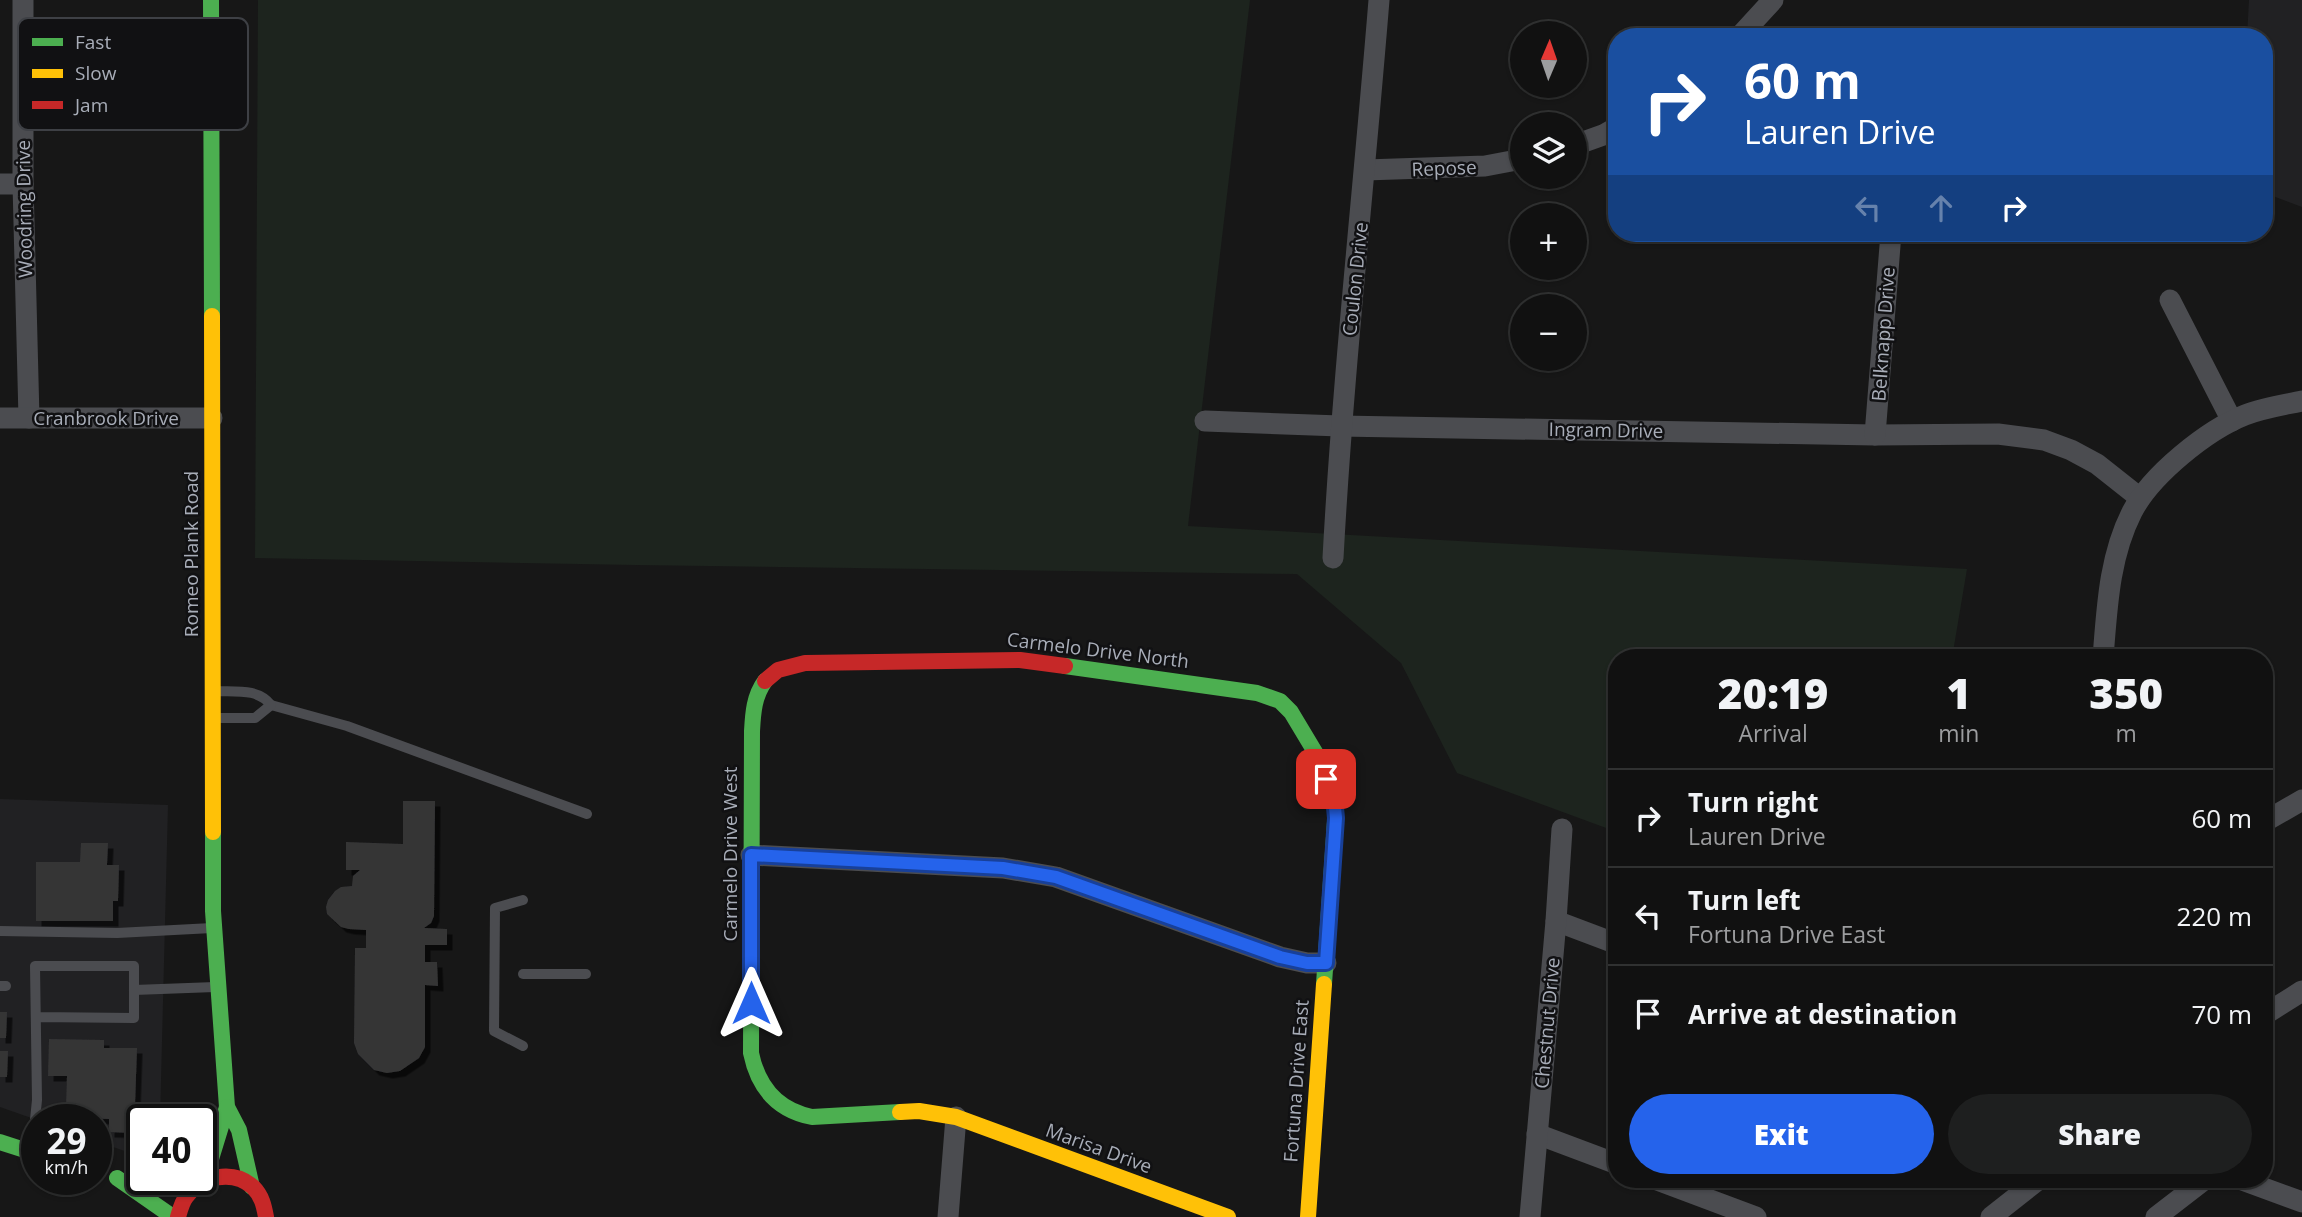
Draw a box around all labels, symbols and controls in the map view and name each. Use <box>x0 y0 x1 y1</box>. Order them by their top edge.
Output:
legend <box>18 18 248 130</box>
north arrow <box>1510 21 1587 98</box>
map controls <box>1510 21 1587 371</box>
text: Fast <box>75 29 111 55</box>
text: 60 m <box>1744 47 1861 113</box>
icon: right <box>1629 56 1720 147</box>
text: Slow <box>75 60 117 86</box>
text: Jam <box>73 92 108 118</box>
text: Lauren Drive <box>1744 110 1935 153</box>
button: layers <box>1510 112 1587 189</box>
street label: Woodring Drive <box>10 140 38 278</box>
street label: Repose <box>1411 154 1477 182</box>
icon: left <box>1849 189 1887 227</box>
icon: ahead <box>1922 189 1960 227</box>
icon: right <box>1995 189 2033 227</box>
button: + <box>1510 203 1587 280</box>
street label: Coulon Drive <box>1336 221 1374 337</box>
street label: Belknapp Drive <box>1865 266 1901 402</box>
button: − <box>1510 294 1587 371</box>
street label: Cranbrook Drive <box>33 405 179 431</box>
street label: Ingram Drive <box>1548 416 1664 444</box>
street label: Romeo Plank Road <box>178 471 204 637</box>
street label: Carmelo Drive North <box>1006 626 1190 674</box>
text: 20:19 <box>1718 664 1828 721</box>
text: 1 <box>1947 664 1971 721</box>
text: 350 <box>2089 664 2163 721</box>
text: Arrival <box>1739 717 1808 749</box>
text: min <box>1938 717 1979 749</box>
text: m <box>2116 717 2137 749</box>
pin <box>1296 749 1356 809</box>
icon: arrive <box>1307 760 1345 798</box>
street label: Carmelo Drive West <box>717 766 743 942</box>
text: Turn right <box>1688 784 1819 820</box>
icon: right <box>1629 799 1667 837</box>
text: 60 m <box>2191 800 2252 836</box>
text: Lauren Drive <box>1688 820 1826 852</box>
text: Turn left <box>1688 882 1800 918</box>
icon: left <box>1629 897 1667 935</box>
text: 220 m <box>2177 898 2252 934</box>
text: Fortuna Drive East <box>1688 918 1885 950</box>
street label: Chestnut Drive <box>1528 956 1566 1090</box>
position arrow <box>714 966 788 1040</box>
icon: arrive <box>1629 995 1667 1033</box>
text: Arrive at destination <box>1688 996 1957 1032</box>
text: 70 m <box>2191 996 2252 1032</box>
street label: Fortuna Drive East <box>1277 999 1315 1163</box>
button: Exit <box>1629 1094 1934 1174</box>
button: Share <box>1948 1094 2252 1174</box>
speed limit sign: 40 <box>126 1104 217 1195</box>
text: 29 <box>46 1117 87 1164</box>
street label: Marisa Drive <box>1042 1117 1156 1179</box>
text: km/h <box>45 1155 88 1179</box>

